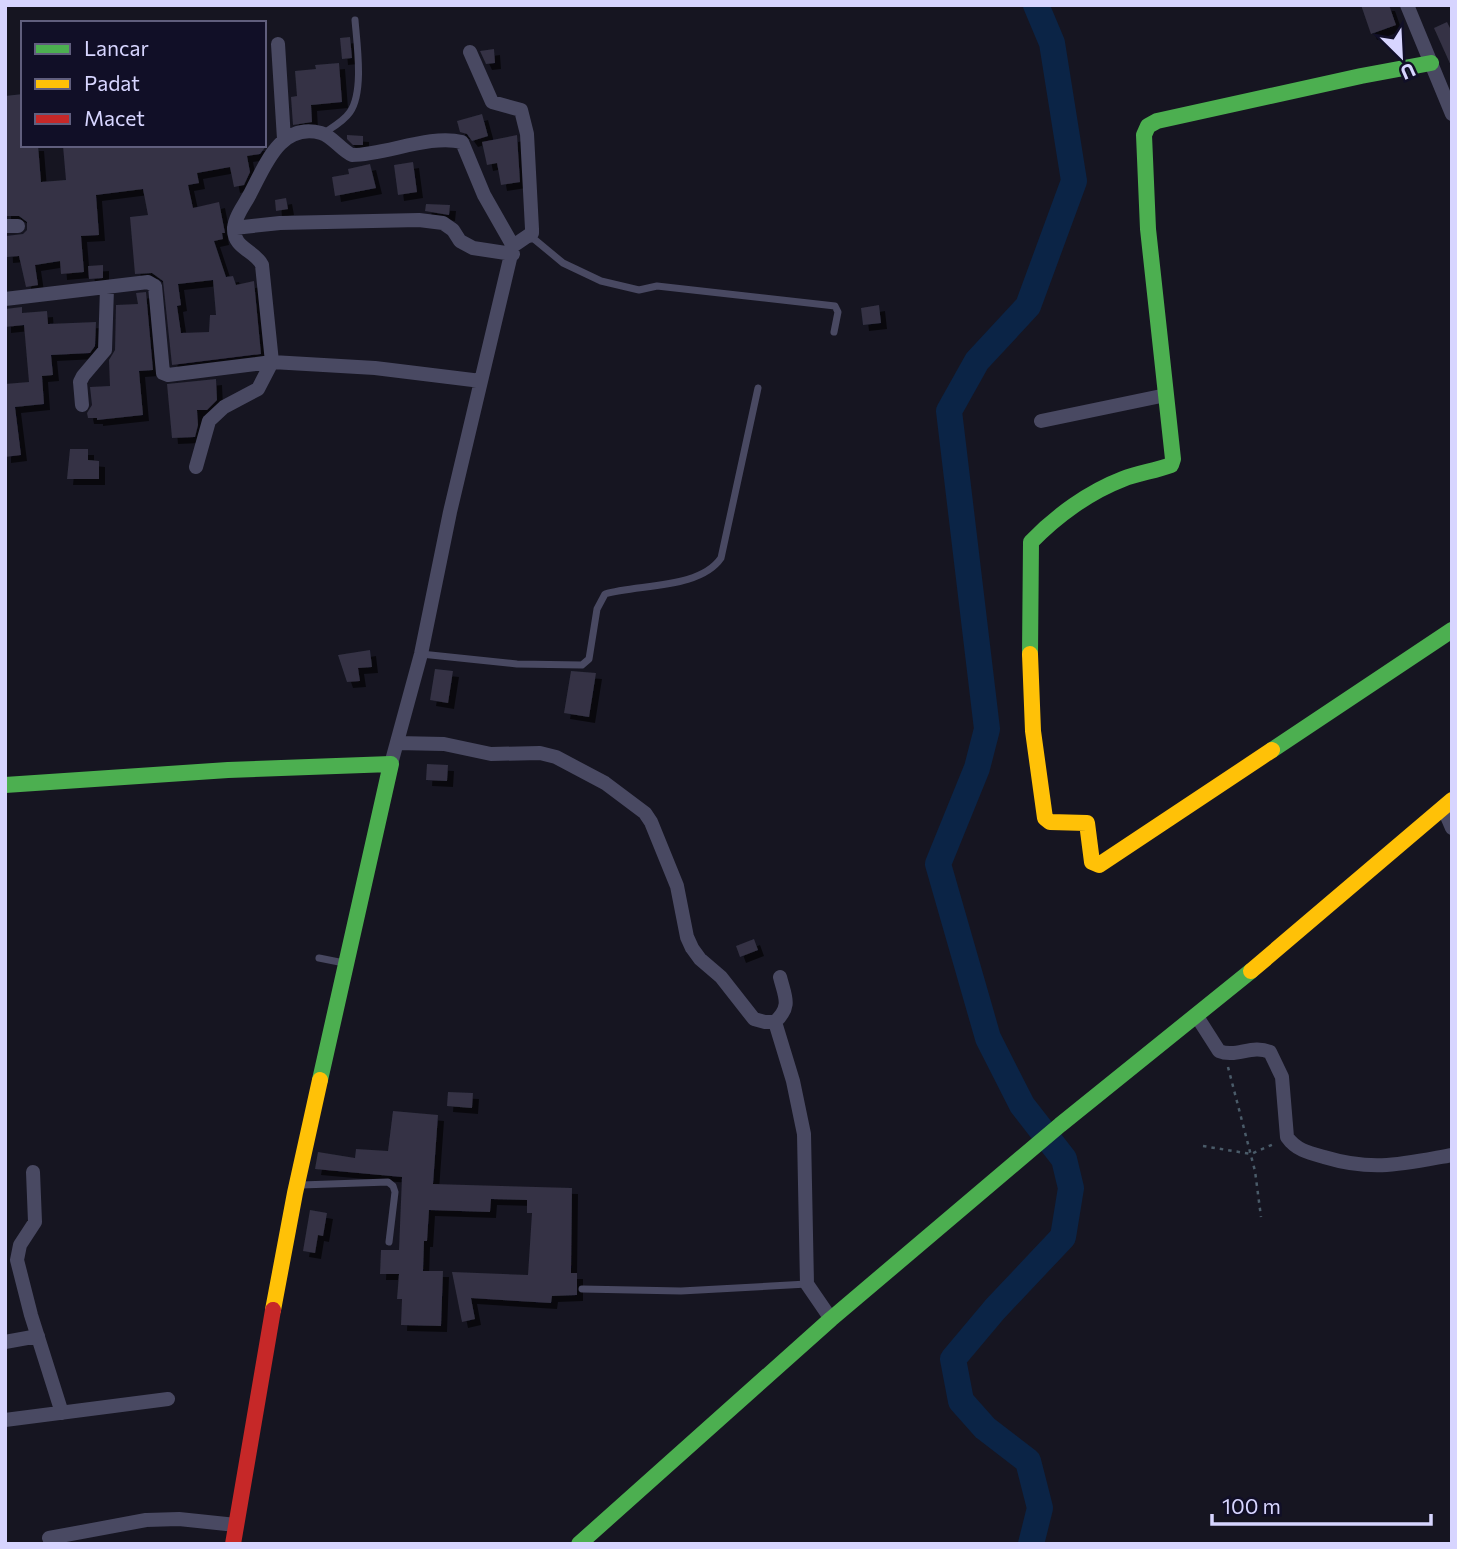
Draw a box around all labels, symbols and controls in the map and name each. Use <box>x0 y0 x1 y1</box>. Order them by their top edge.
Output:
legend <box>21 21 266 147</box>
north arrow <box>1366 21 1436 91</box>
text: Lancar <box>84 35 149 60</box>
text: U <box>1397 59 1419 85</box>
text: Padat <box>84 70 140 95</box>
text: Macet <box>84 105 145 130</box>
scale bar <box>1212 1482 1431 1526</box>
text: 100 m <box>1222 1493 1281 1518</box>

